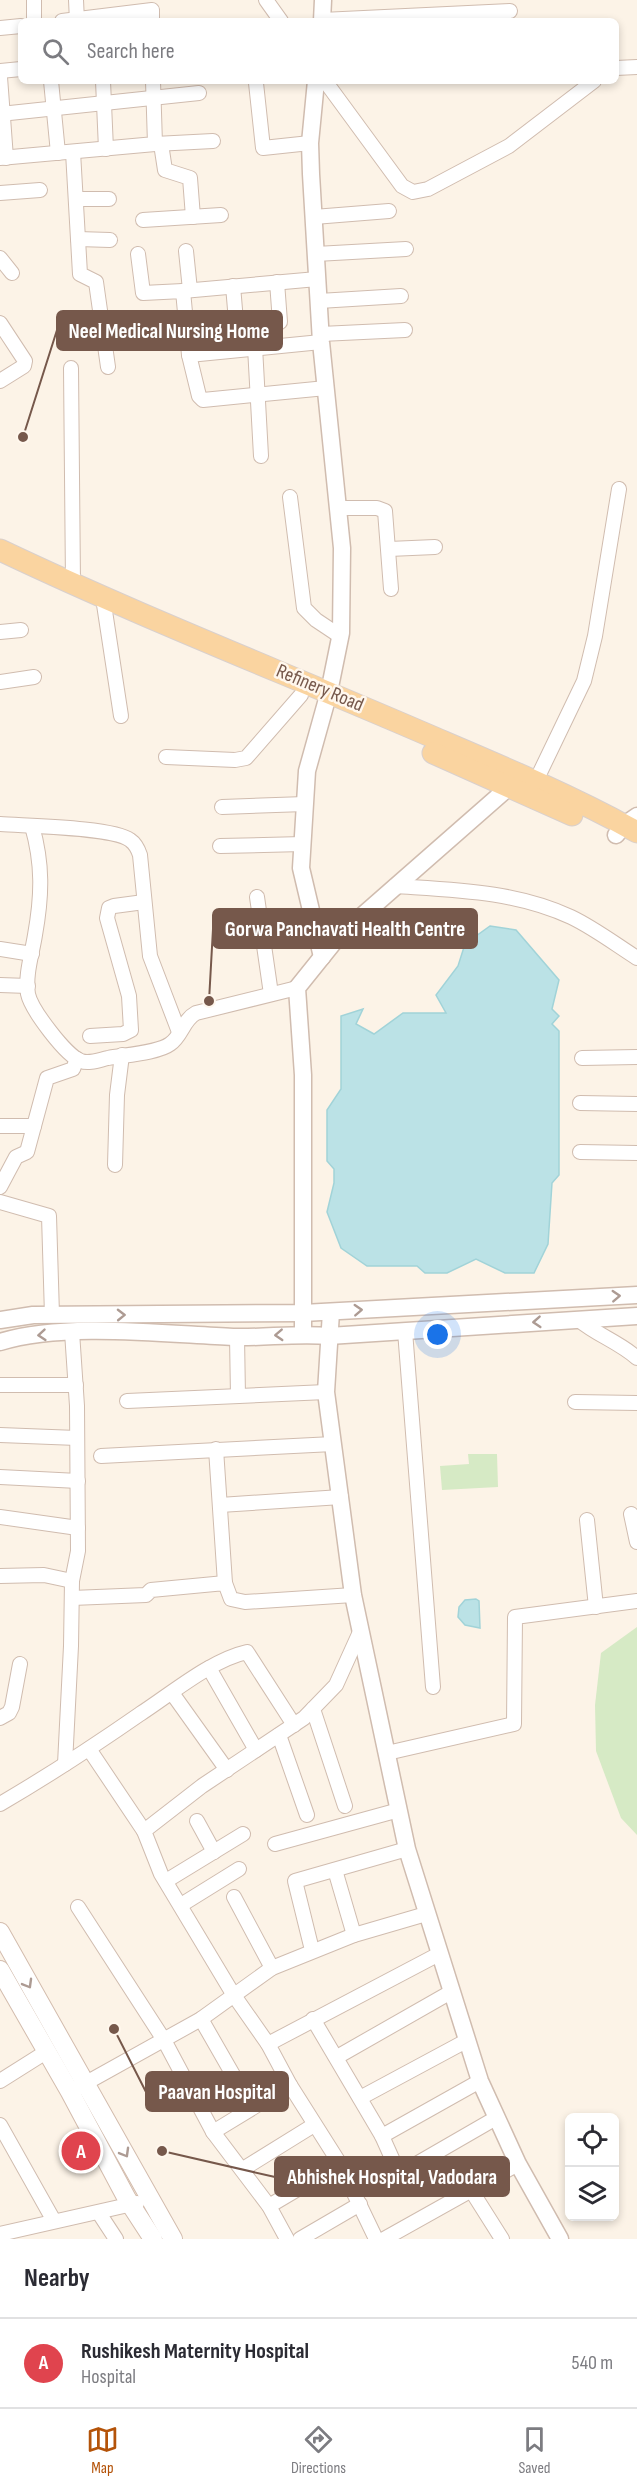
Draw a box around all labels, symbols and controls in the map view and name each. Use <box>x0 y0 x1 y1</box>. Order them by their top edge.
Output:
search box <box>18 18 619 84</box>
icon: search <box>39 35 72 68</box>
text: Search here <box>87 38 174 65</box>
callout: Neel Medical Nursing Home <box>57 311 282 350</box>
text: Neel Medical Nursing Home <box>69 319 269 344</box>
street label: Refinery Road <box>273 659 367 717</box>
callout: Gorwa Panchavati Health Centre <box>213 909 477 948</box>
text: Gorwa Panchavati Health Centre <box>225 917 465 942</box>
one-way arrow <box>611 1289 620 1302</box>
one-way arrow <box>353 1304 362 1317</box>
one-way arrow <box>117 1309 126 1321</box>
one-way arrow <box>532 1316 541 1329</box>
your location <box>423 1320 452 1349</box>
one-way arrow <box>38 1328 47 1341</box>
one-way arrow <box>275 1328 284 1341</box>
one-way arrow <box>21 1978 32 1988</box>
callout: Paavan Hospital <box>146 2072 288 2111</box>
text: Paavan Hospital <box>158 2080 276 2105</box>
map controls <box>565 2113 619 2221</box>
button: locate <box>565 2113 619 2167</box>
pin: A <box>62 2128 100 2174</box>
one-way arrow <box>117 2147 129 2157</box>
callout: Abhishek Hospital, Vadodara <box>275 2157 509 2196</box>
text: Abhishek Hospital, Vadodara <box>286 2165 497 2190</box>
button: layers <box>565 2167 619 2221</box>
text: Nearby <box>24 2263 90 2294</box>
text: Rushikesh Maternity Hospital <box>81 2338 309 2365</box>
text: A <box>39 2351 48 2375</box>
text: 540 m <box>572 2351 613 2375</box>
text: Hospital <box>81 2365 136 2389</box>
tab: Map <box>86 2423 119 2478</box>
tab: Directions <box>291 2423 346 2478</box>
tab: Saved <box>518 2423 551 2478</box>

